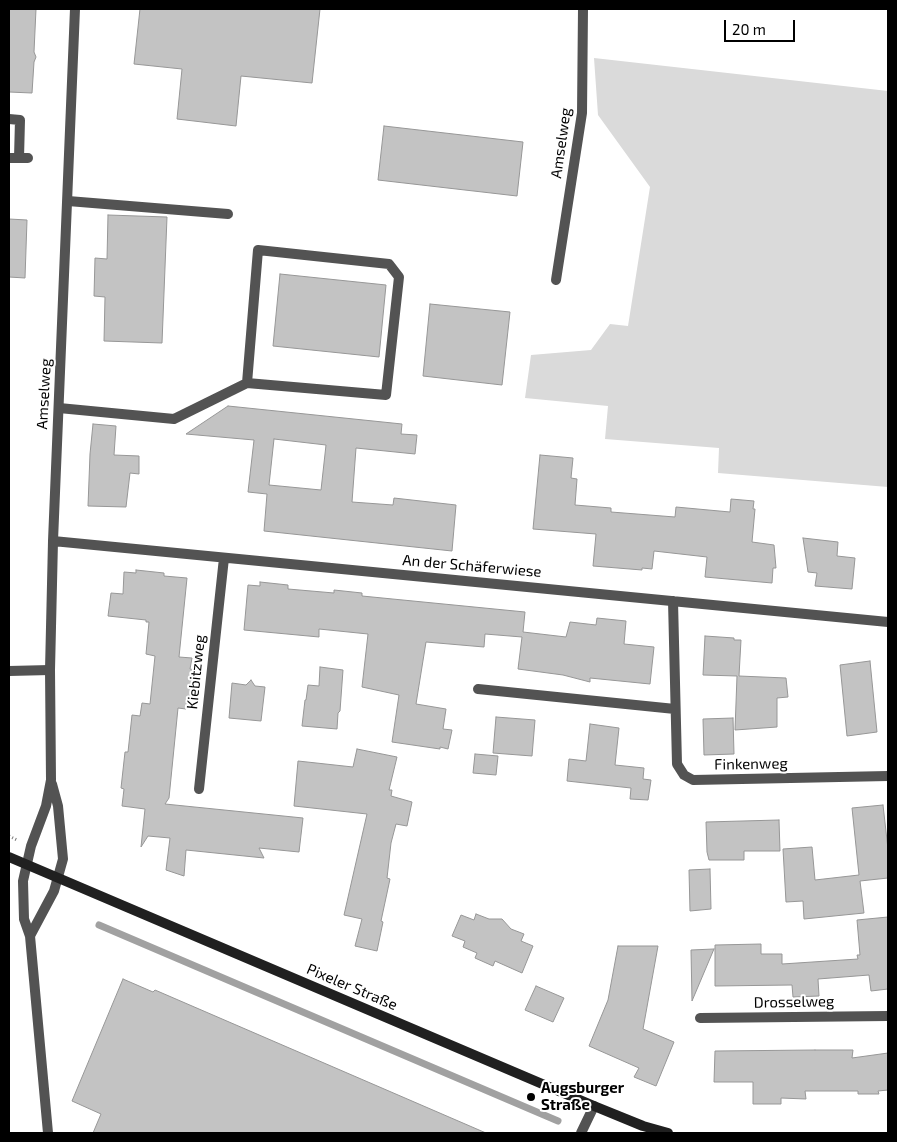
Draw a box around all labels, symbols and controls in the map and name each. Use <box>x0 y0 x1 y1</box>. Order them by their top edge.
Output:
scale bar <box>727 10 798 42</box>
text: 20 m <box>732 20 766 38</box>
street label: Amselweg <box>547 107 575 179</box>
street label: Amselweg <box>33 358 55 430</box>
street label: An der Schäferwiese <box>402 551 542 581</box>
street label: Kiebitzweg <box>183 634 209 710</box>
street label: Finkenweg <box>714 754 788 774</box>
street label: Pixeler Straße <box>304 960 400 1014</box>
street label: Drosselweg <box>754 992 834 1012</box>
place label: Augsburger Straße <box>541 1079 624 1114</box>
marker: Augsburger Straße <box>525 1091 537 1103</box>

